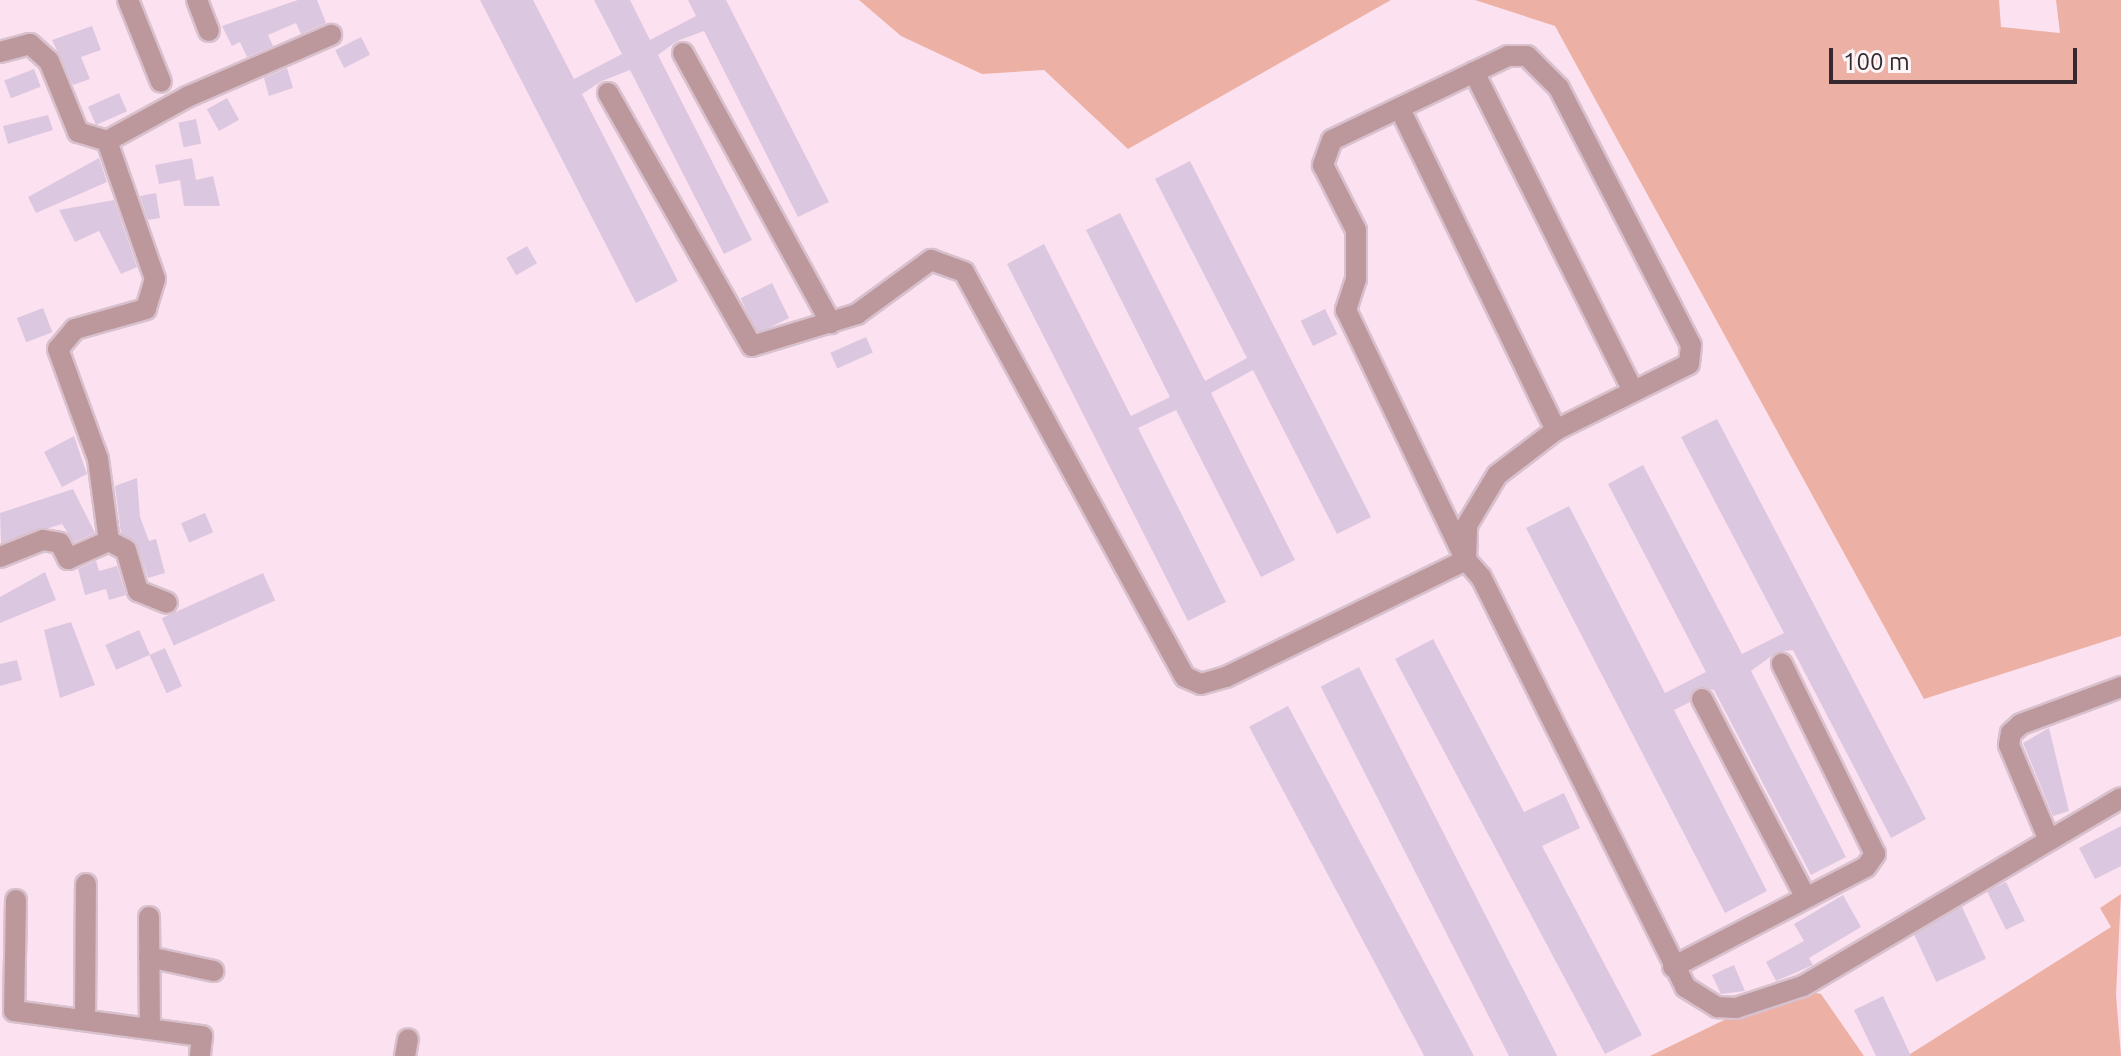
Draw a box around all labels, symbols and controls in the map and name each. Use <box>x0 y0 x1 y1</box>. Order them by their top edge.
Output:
scale bar <box>1833 32 2081 82</box>
text: 100 m <box>1843 48 1910 75</box>

